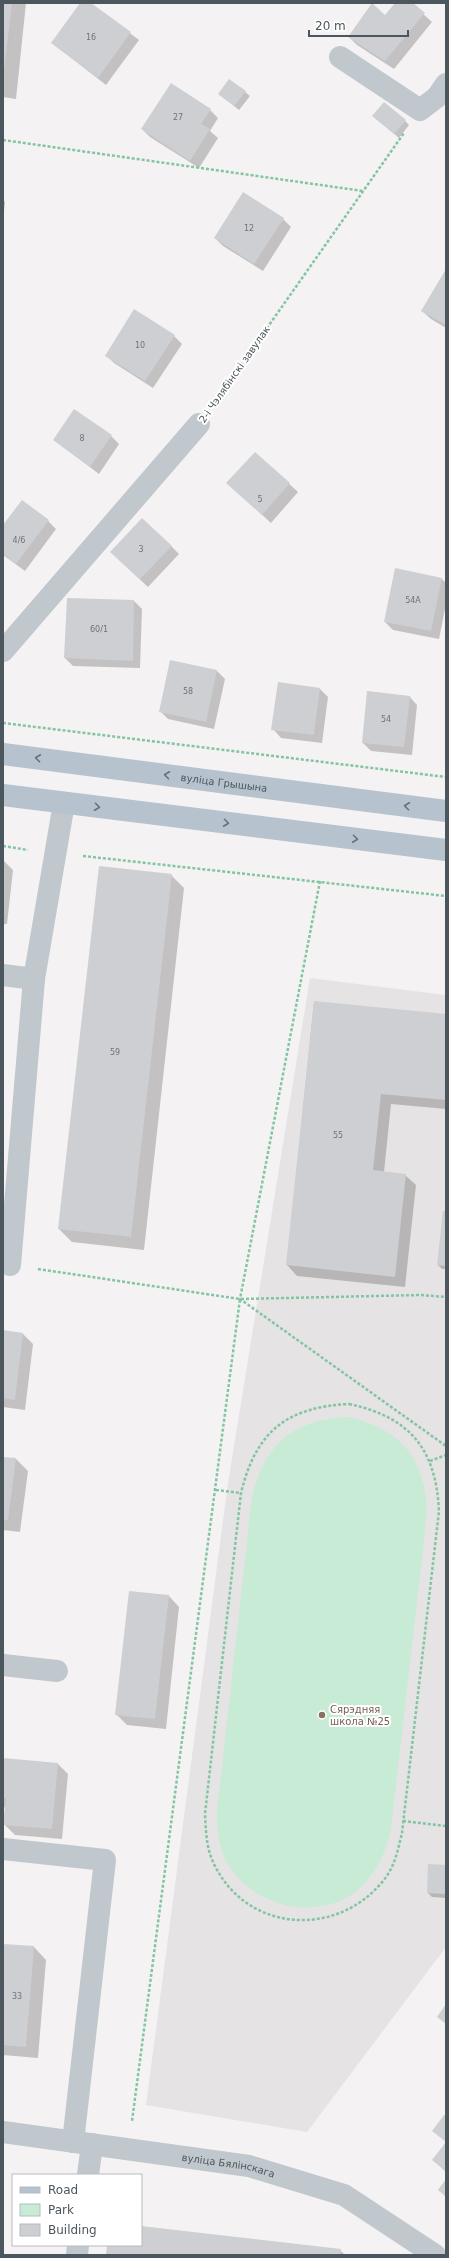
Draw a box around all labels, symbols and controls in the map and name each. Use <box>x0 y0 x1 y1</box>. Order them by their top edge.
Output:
scale bar <box>309 12 408 38</box>
text: 20 m <box>315 19 346 33</box>
house number: 16 <box>86 33 96 42</box>
house number: 27 <box>173 113 183 122</box>
house number: 12 <box>244 224 254 233</box>
street label: 2-і Чэлябінскі завулак <box>197 324 272 425</box>
house number: 10 <box>135 341 145 350</box>
house number: 8 <box>79 434 85 443</box>
house number: 5 <box>257 495 263 504</box>
house number: 4/6 <box>13 536 25 545</box>
house number: 3 <box>138 545 144 554</box>
house number: 54А <box>405 596 421 605</box>
house number: 60/1 <box>90 625 108 634</box>
house number: 58 <box>183 687 193 696</box>
house number: 54 <box>381 715 391 724</box>
one-way arrow <box>35 754 41 763</box>
one-way arrow <box>164 771 170 780</box>
street label: вуліца Грышына <box>180 772 268 794</box>
one-way arrow <box>94 802 100 811</box>
one-way arrow <box>404 802 410 811</box>
one-way arrow <box>223 818 229 827</box>
one-way arrow <box>352 834 358 843</box>
house number: 59 <box>110 1048 120 1057</box>
house number: 55 <box>333 1131 343 1140</box>
place label: Сярэдняя школа №25 <box>330 1704 390 1727</box>
marker: Сярэдняя школа №25 <box>317 1710 327 1720</box>
house number: 33 <box>12 1992 22 2001</box>
street label: вуліца Бялінскага <box>181 2152 276 2180</box>
legend <box>12 2174 142 2246</box>
text: Road <box>48 2183 78 2197</box>
text: Park <box>48 2203 74 2217</box>
text: Building <box>48 2223 97 2237</box>

